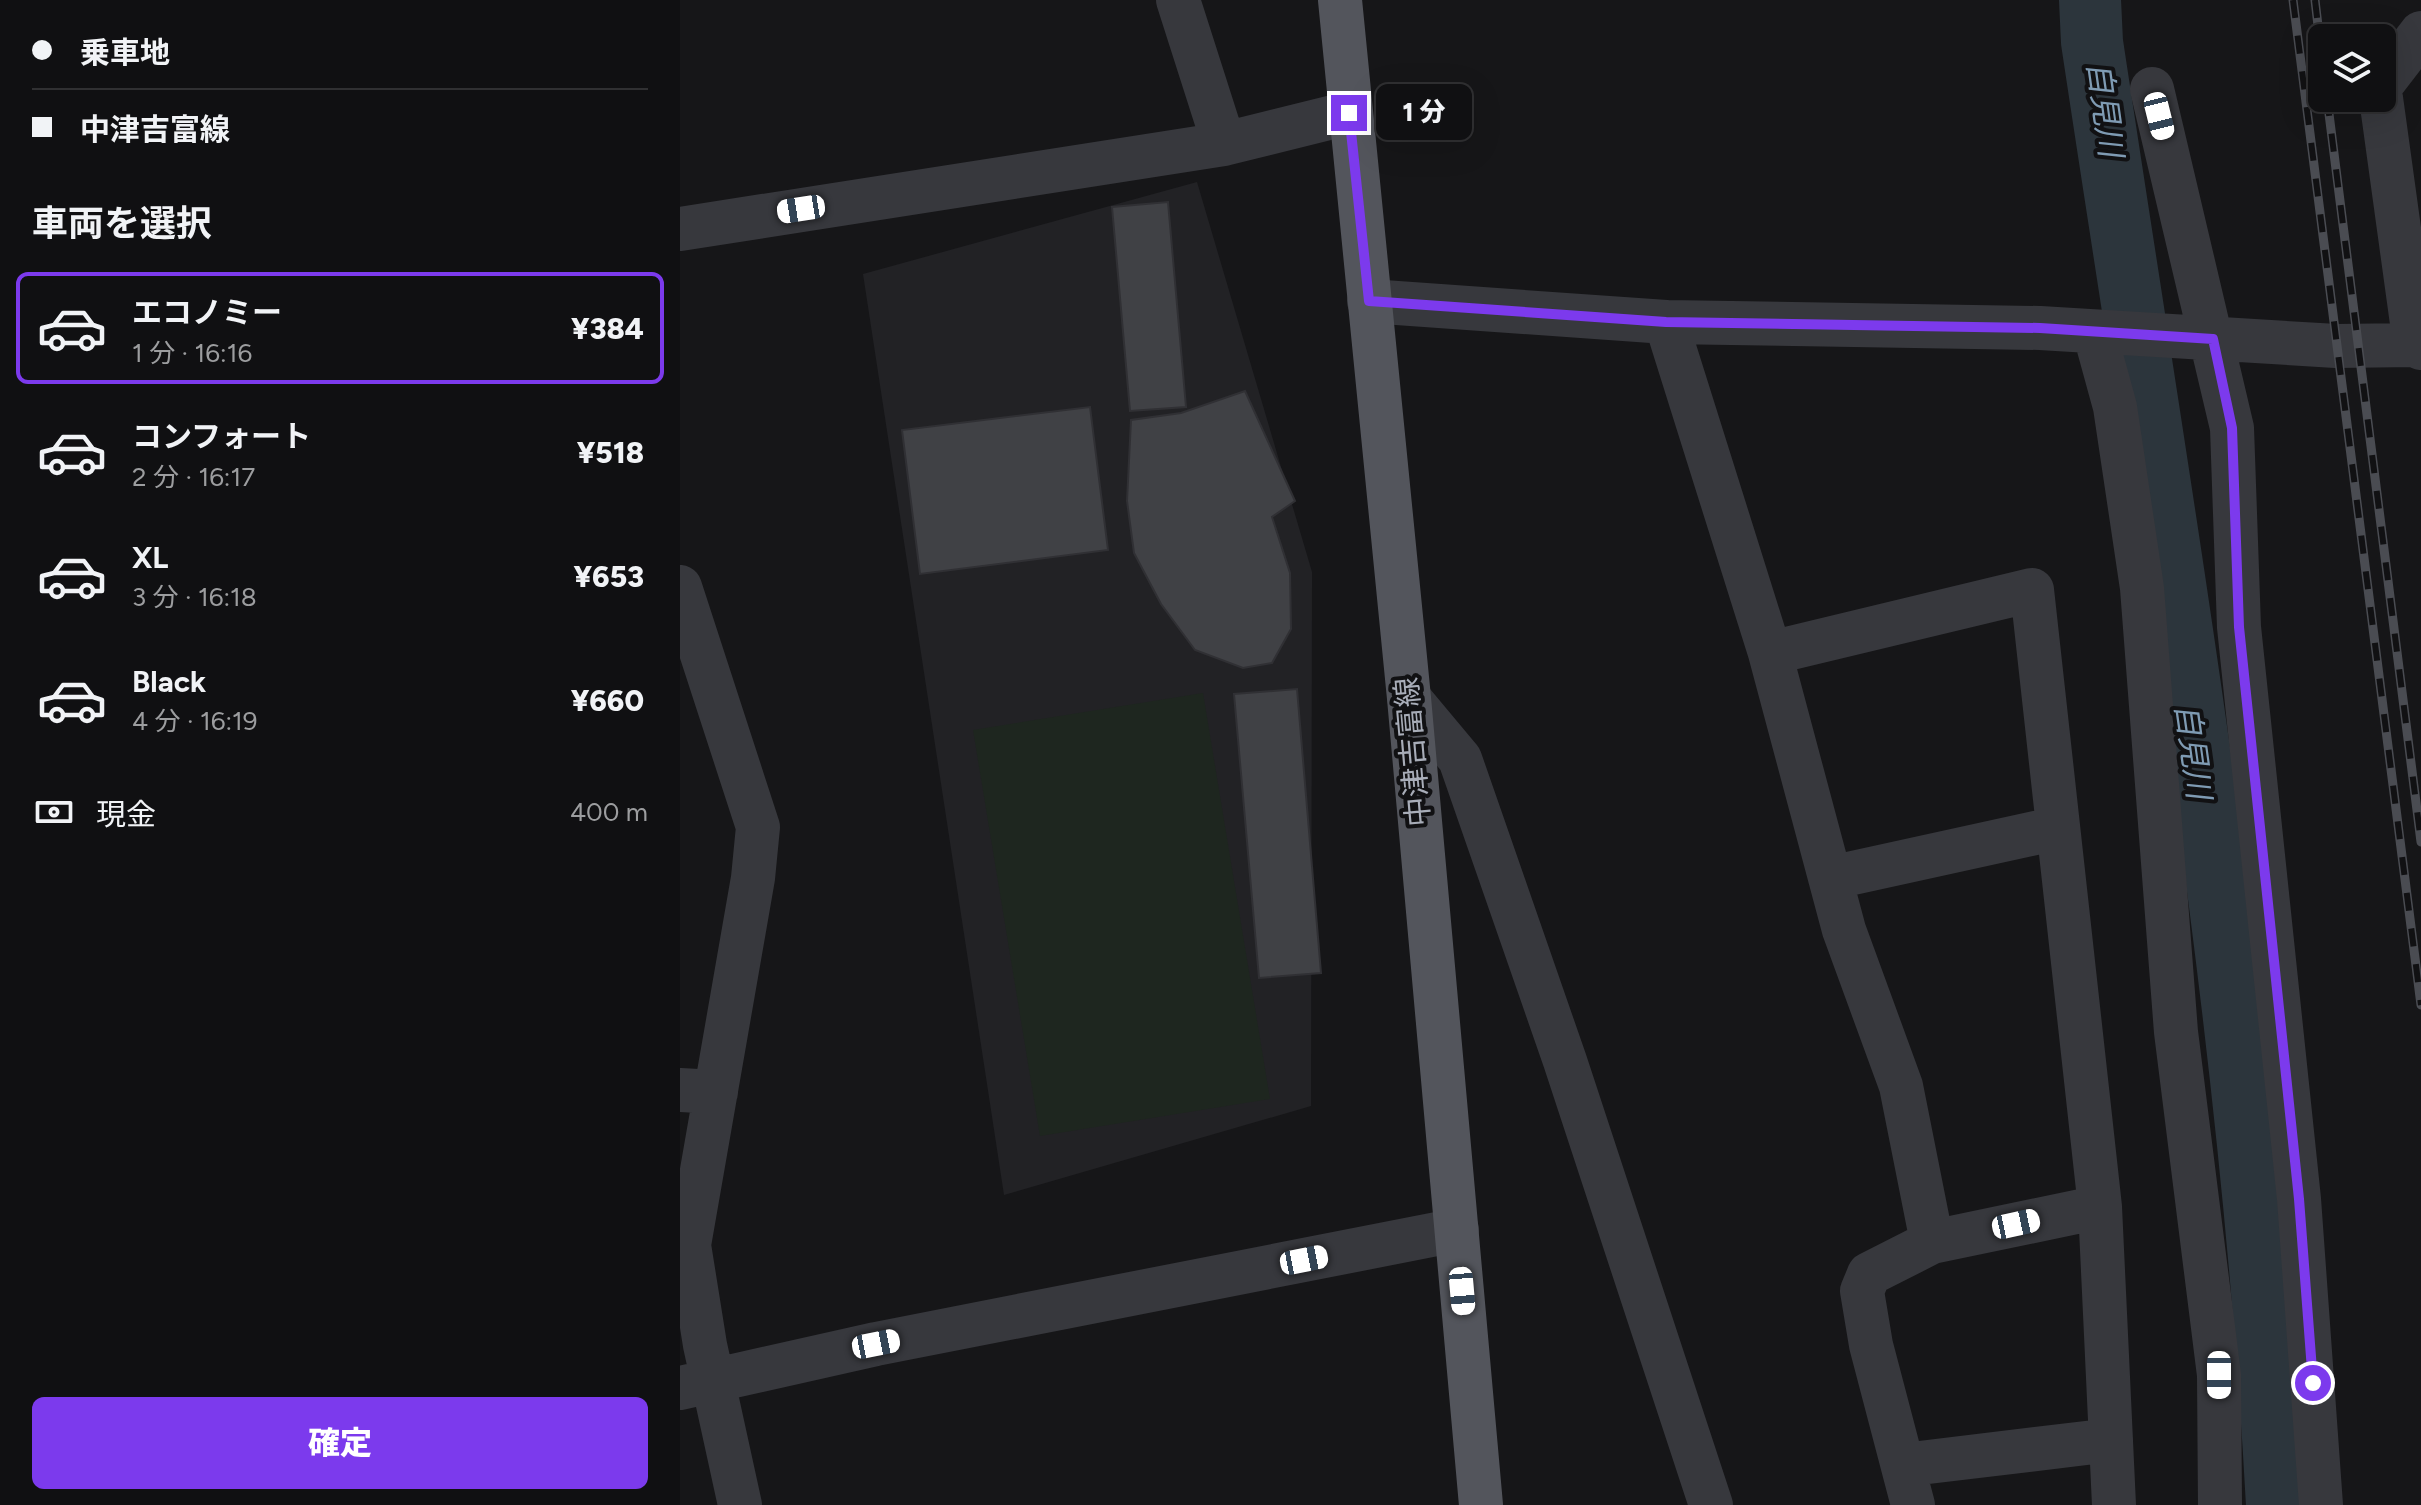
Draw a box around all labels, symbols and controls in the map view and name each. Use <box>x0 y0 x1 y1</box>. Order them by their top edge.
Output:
map controls <box>2308 24 2396 112</box>
button: layers <box>2308 24 2396 112</box>
text: 乗車地 <box>80 34 170 71</box>
water label: 自見川 <box>2080 59 2131 162</box>
callout: 1 分 <box>1377 85 1473 141</box>
car <box>2142 90 2176 142</box>
route end <box>1331 95 1367 131</box>
text: 1 分 <box>1402 96 1446 128</box>
text: 中津吉富線 <box>80 111 230 148</box>
car <box>775 193 827 225</box>
text: 車両を選択 <box>32 202 212 245</box>
icon: car <box>36 292 108 364</box>
text: エコノミー <box>132 294 282 331</box>
text: ¥384 <box>571 310 644 347</box>
text: 1 分 · 16:16 <box>132 337 252 369</box>
icon: car <box>36 416 108 488</box>
text: コンフォート <box>132 418 311 455</box>
text: ¥518 <box>577 434 644 471</box>
text: 2 分 · 16:17 <box>132 461 255 493</box>
text: XL <box>132 539 168 576</box>
icon: car <box>36 540 108 612</box>
text: ¥653 <box>573 558 644 595</box>
text: 3 分 · 16:18 <box>132 581 257 613</box>
text: Black <box>132 663 206 700</box>
icon: car <box>36 664 108 736</box>
street label: 中津吉富線 <box>1388 676 1437 828</box>
text: ¥660 <box>571 682 644 719</box>
water label: 自見川 <box>2168 701 2219 804</box>
text: 4 分 · 16:19 <box>132 705 258 737</box>
icon: cash <box>32 790 76 834</box>
text: 現金 <box>96 796 156 833</box>
text: 400 m <box>570 796 648 828</box>
car <box>1990 1207 2042 1241</box>
car <box>1278 1244 1330 1276</box>
car <box>1448 1266 1476 1316</box>
car <box>850 1328 902 1360</box>
car <box>2207 1351 2231 1399</box>
route start <box>2295 1365 2331 1401</box>
button: 確定 <box>32 1397 648 1489</box>

